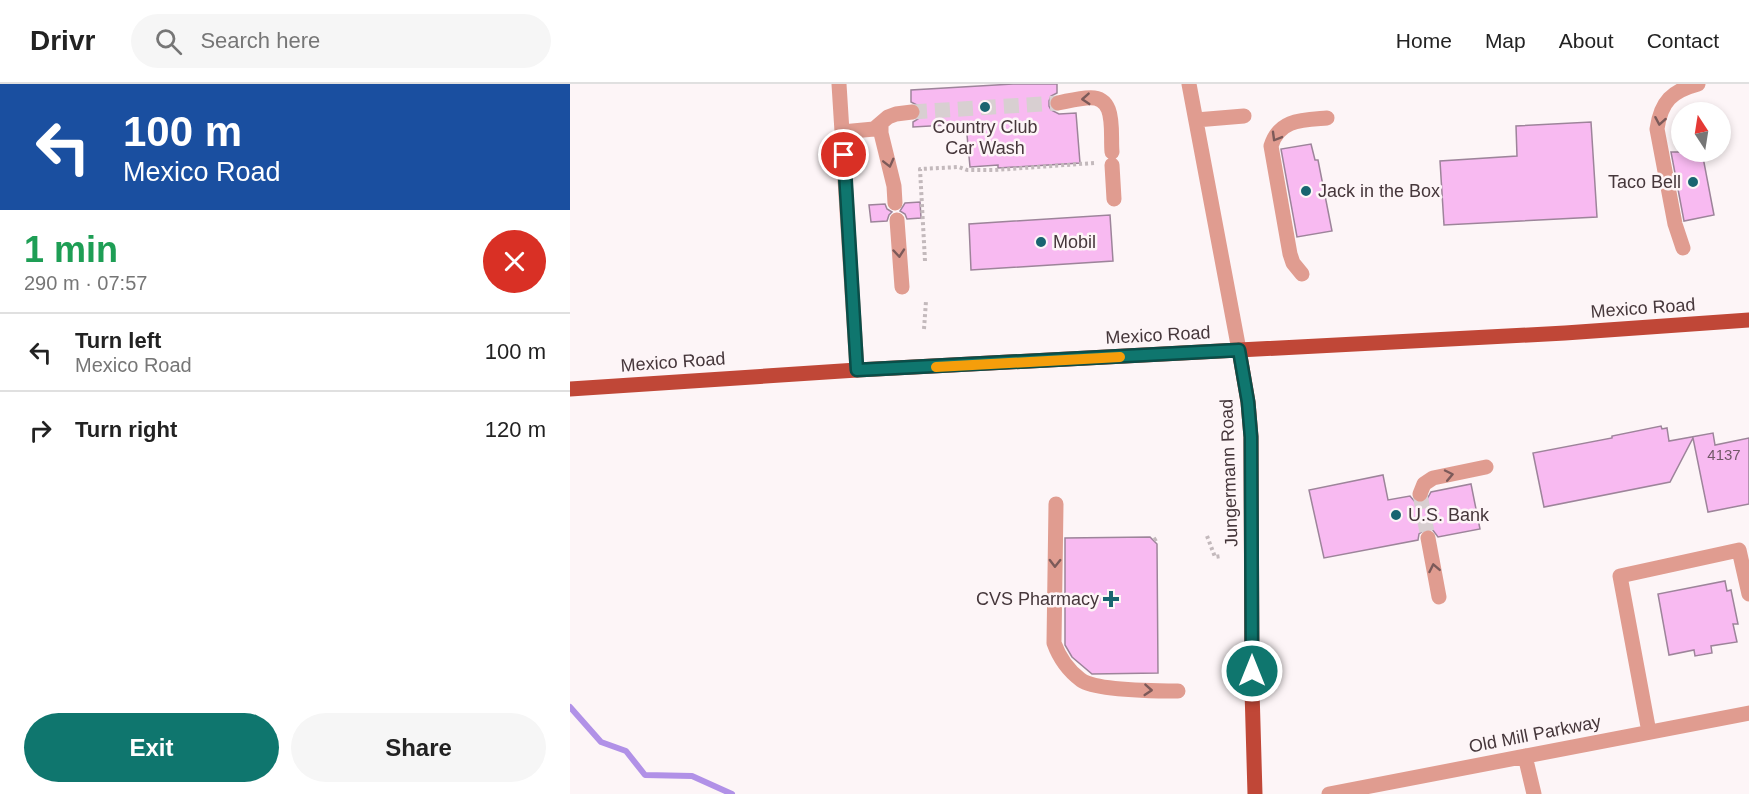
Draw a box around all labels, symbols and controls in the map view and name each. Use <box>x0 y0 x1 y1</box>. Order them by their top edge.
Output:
search box <box>131 14 551 68</box>
text: Drivr <box>30 25 95 56</box>
icon: search <box>152 25 185 58</box>
text: Search here <box>200 28 320 53</box>
text: Home <box>1396 29 1452 52</box>
text: Map <box>1485 29 1526 52</box>
text: About <box>1559 29 1614 52</box>
text: Contact <box>1647 29 1719 52</box>
one-way arrow <box>1082 92 1091 105</box>
marker: Country Club Car Wash <box>978 100 992 114</box>
north arrow <box>1671 102 1731 162</box>
map controls <box>1671 102 1731 162</box>
icon: left <box>24 108 102 186</box>
text: 100 m <box>123 108 242 155</box>
one-way arrow <box>1654 116 1666 126</box>
place label: Country Club Car Wash <box>932 117 1038 158</box>
pin <box>818 129 869 180</box>
one-way arrow <box>1272 131 1283 141</box>
icon: arrive <box>827 138 860 171</box>
text: Mexico Road <box>123 157 281 187</box>
one-way arrow <box>881 158 894 168</box>
place label: Taco Bell <box>1608 172 1681 192</box>
marker: Taco Bell <box>1686 175 1700 189</box>
place label: Jack in the Box <box>1318 181 1440 201</box>
marker: Jack in the Box <box>1299 184 1313 198</box>
text: 1 min <box>24 229 118 270</box>
button: close <box>483 230 546 293</box>
place label: Mobil <box>1053 232 1096 252</box>
marker: Mobil <box>1034 235 1048 249</box>
one-way arrow <box>892 249 905 258</box>
text: 290 m · 07:57 <box>24 272 147 294</box>
street label: Mexico Road <box>1590 294 1696 322</box>
street label: Mexico Road <box>1105 322 1211 348</box>
text: Turn left <box>75 328 161 353</box>
icon: left <box>24 336 57 369</box>
text: 100 m <box>485 339 546 364</box>
street label: Mexico Road <box>620 348 726 376</box>
text: Mexico Road <box>75 354 192 376</box>
street label: Jungermann Road <box>1216 399 1242 547</box>
icon: right <box>24 414 57 447</box>
text: Turn right <box>75 417 177 442</box>
text: 120 m <box>485 417 546 442</box>
house number: 4137 <box>1707 446 1741 463</box>
one-way arrow <box>1444 469 1454 482</box>
place label: U.S. Bank <box>1408 505 1490 525</box>
marker: U.S. Bank <box>1389 508 1403 522</box>
one-way arrow <box>1049 558 1061 567</box>
one-way arrow <box>1428 563 1441 573</box>
place label: CVS Pharmacy <box>976 589 1099 609</box>
marker: CVS Pharmacy <box>1104 592 1118 606</box>
position arrow <box>1220 639 1284 703</box>
one-way arrow <box>1143 683 1152 696</box>
street label: Old Mill Parkway <box>1467 711 1603 757</box>
button: Exit <box>24 713 279 782</box>
button: Share <box>291 713 546 782</box>

